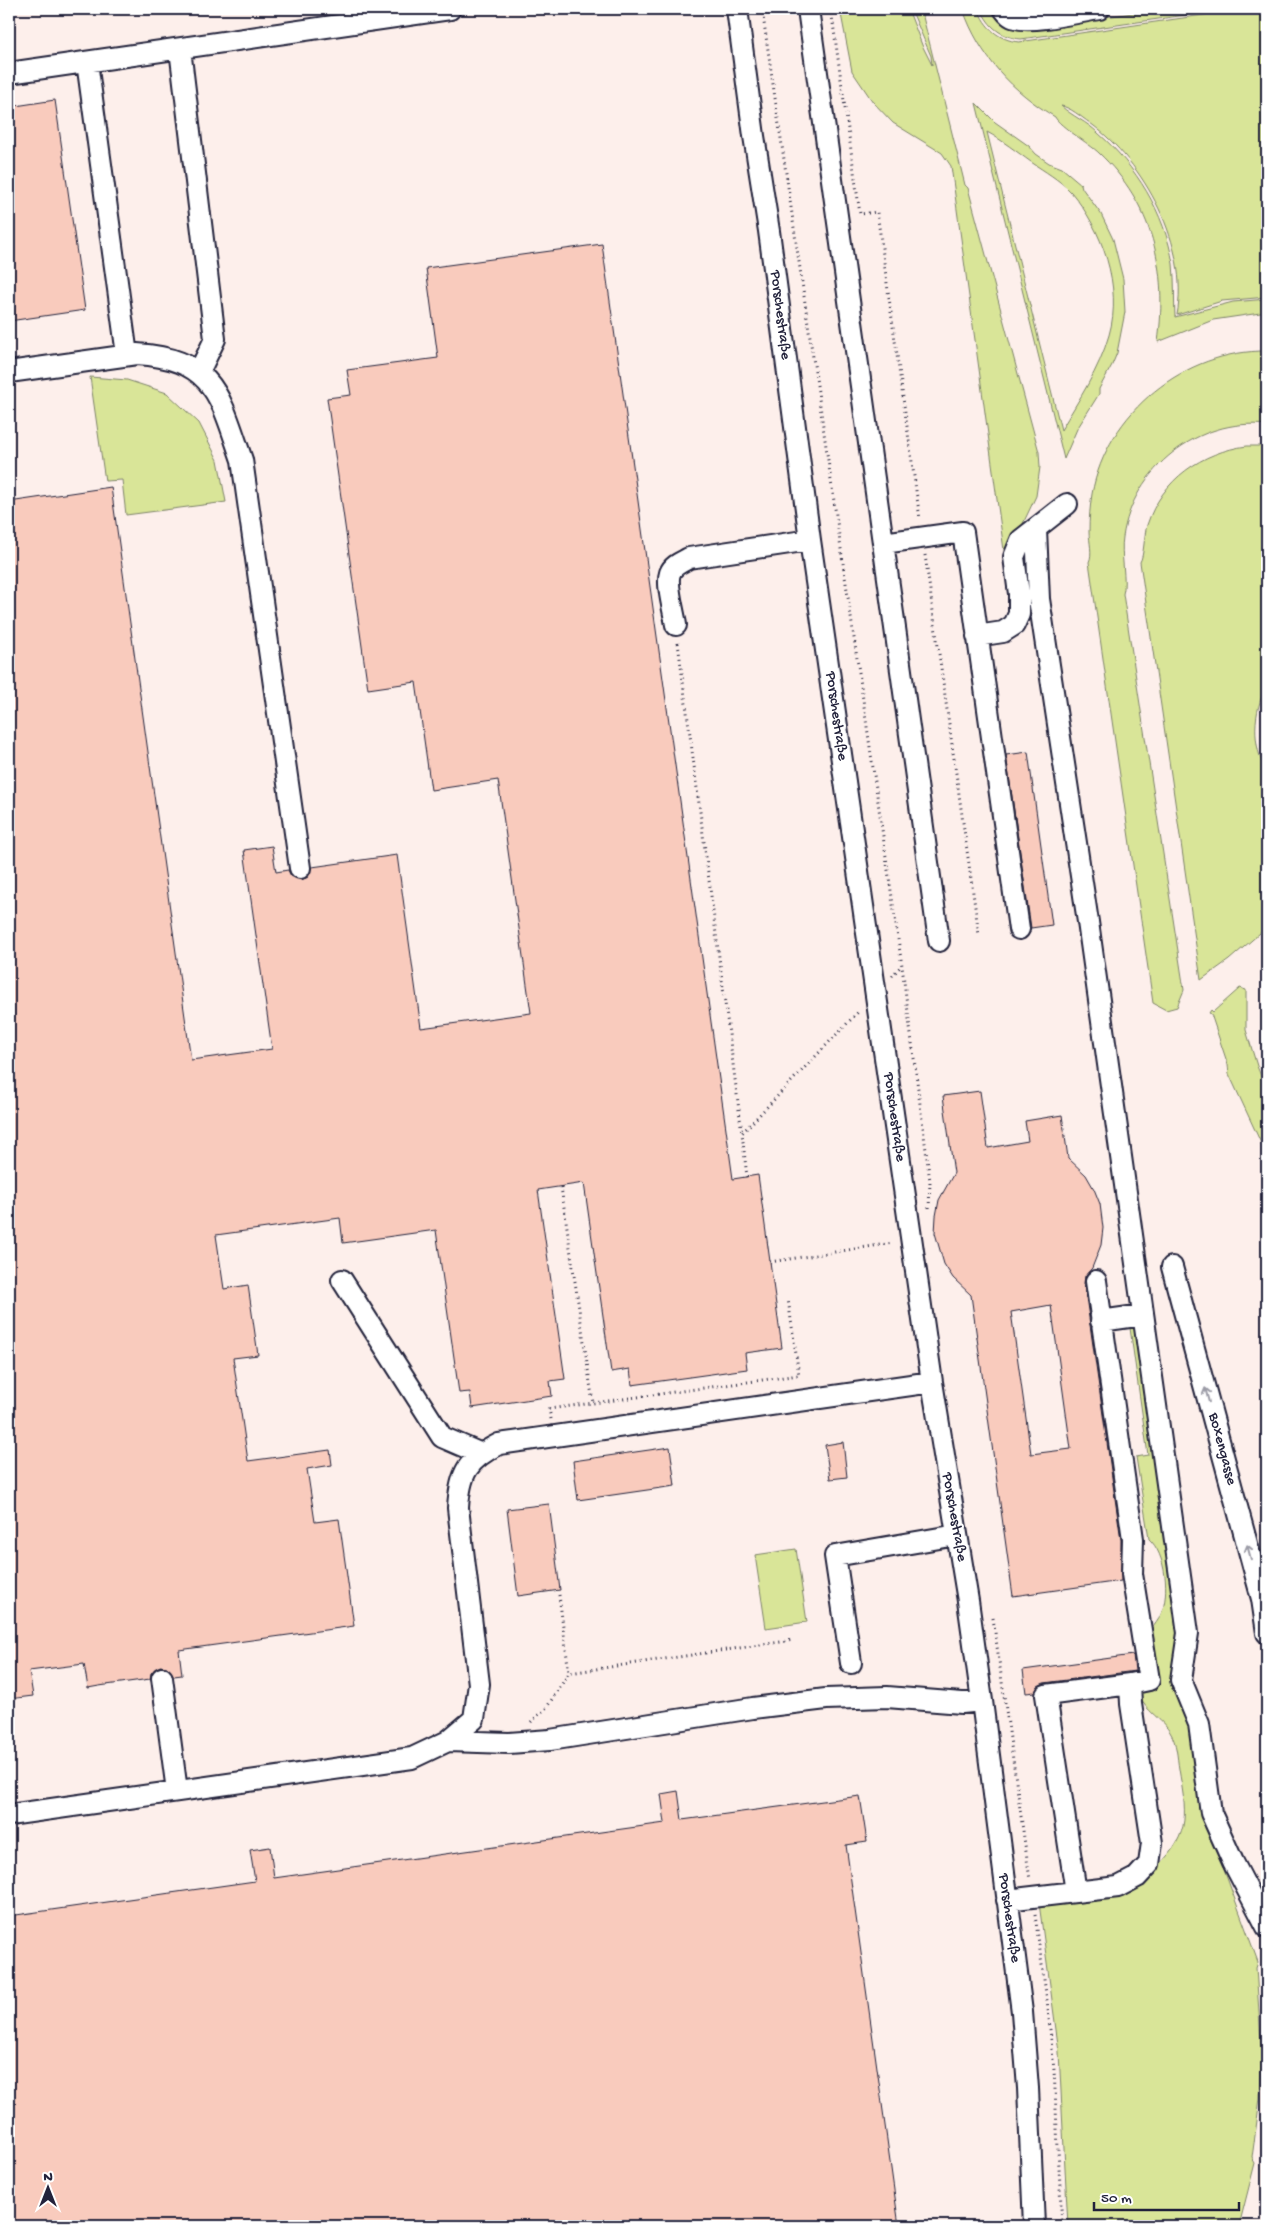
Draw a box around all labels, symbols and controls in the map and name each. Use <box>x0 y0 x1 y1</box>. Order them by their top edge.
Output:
street label: Porschestraße <box>765 268 794 361</box>
street label: Porschestraße <box>821 669 851 762</box>
street label: Porschestraße <box>879 1070 909 1163</box>
one-way arrow <box>1201 1387 1211 1403</box>
street label: Boxengasse <box>1203 1410 1240 1487</box>
street label: Porschestraße <box>937 1470 971 1563</box>
one-way arrow <box>1244 1544 1254 1560</box>
street label: Porschestraße <box>994 1871 1024 1964</box>
north arrow <box>22 2162 72 2212</box>
text: N <box>43 2169 53 2186</box>
scale bar <box>1094 2180 1238 2212</box>
text: 50 m <box>1101 2190 1132 2208</box>

